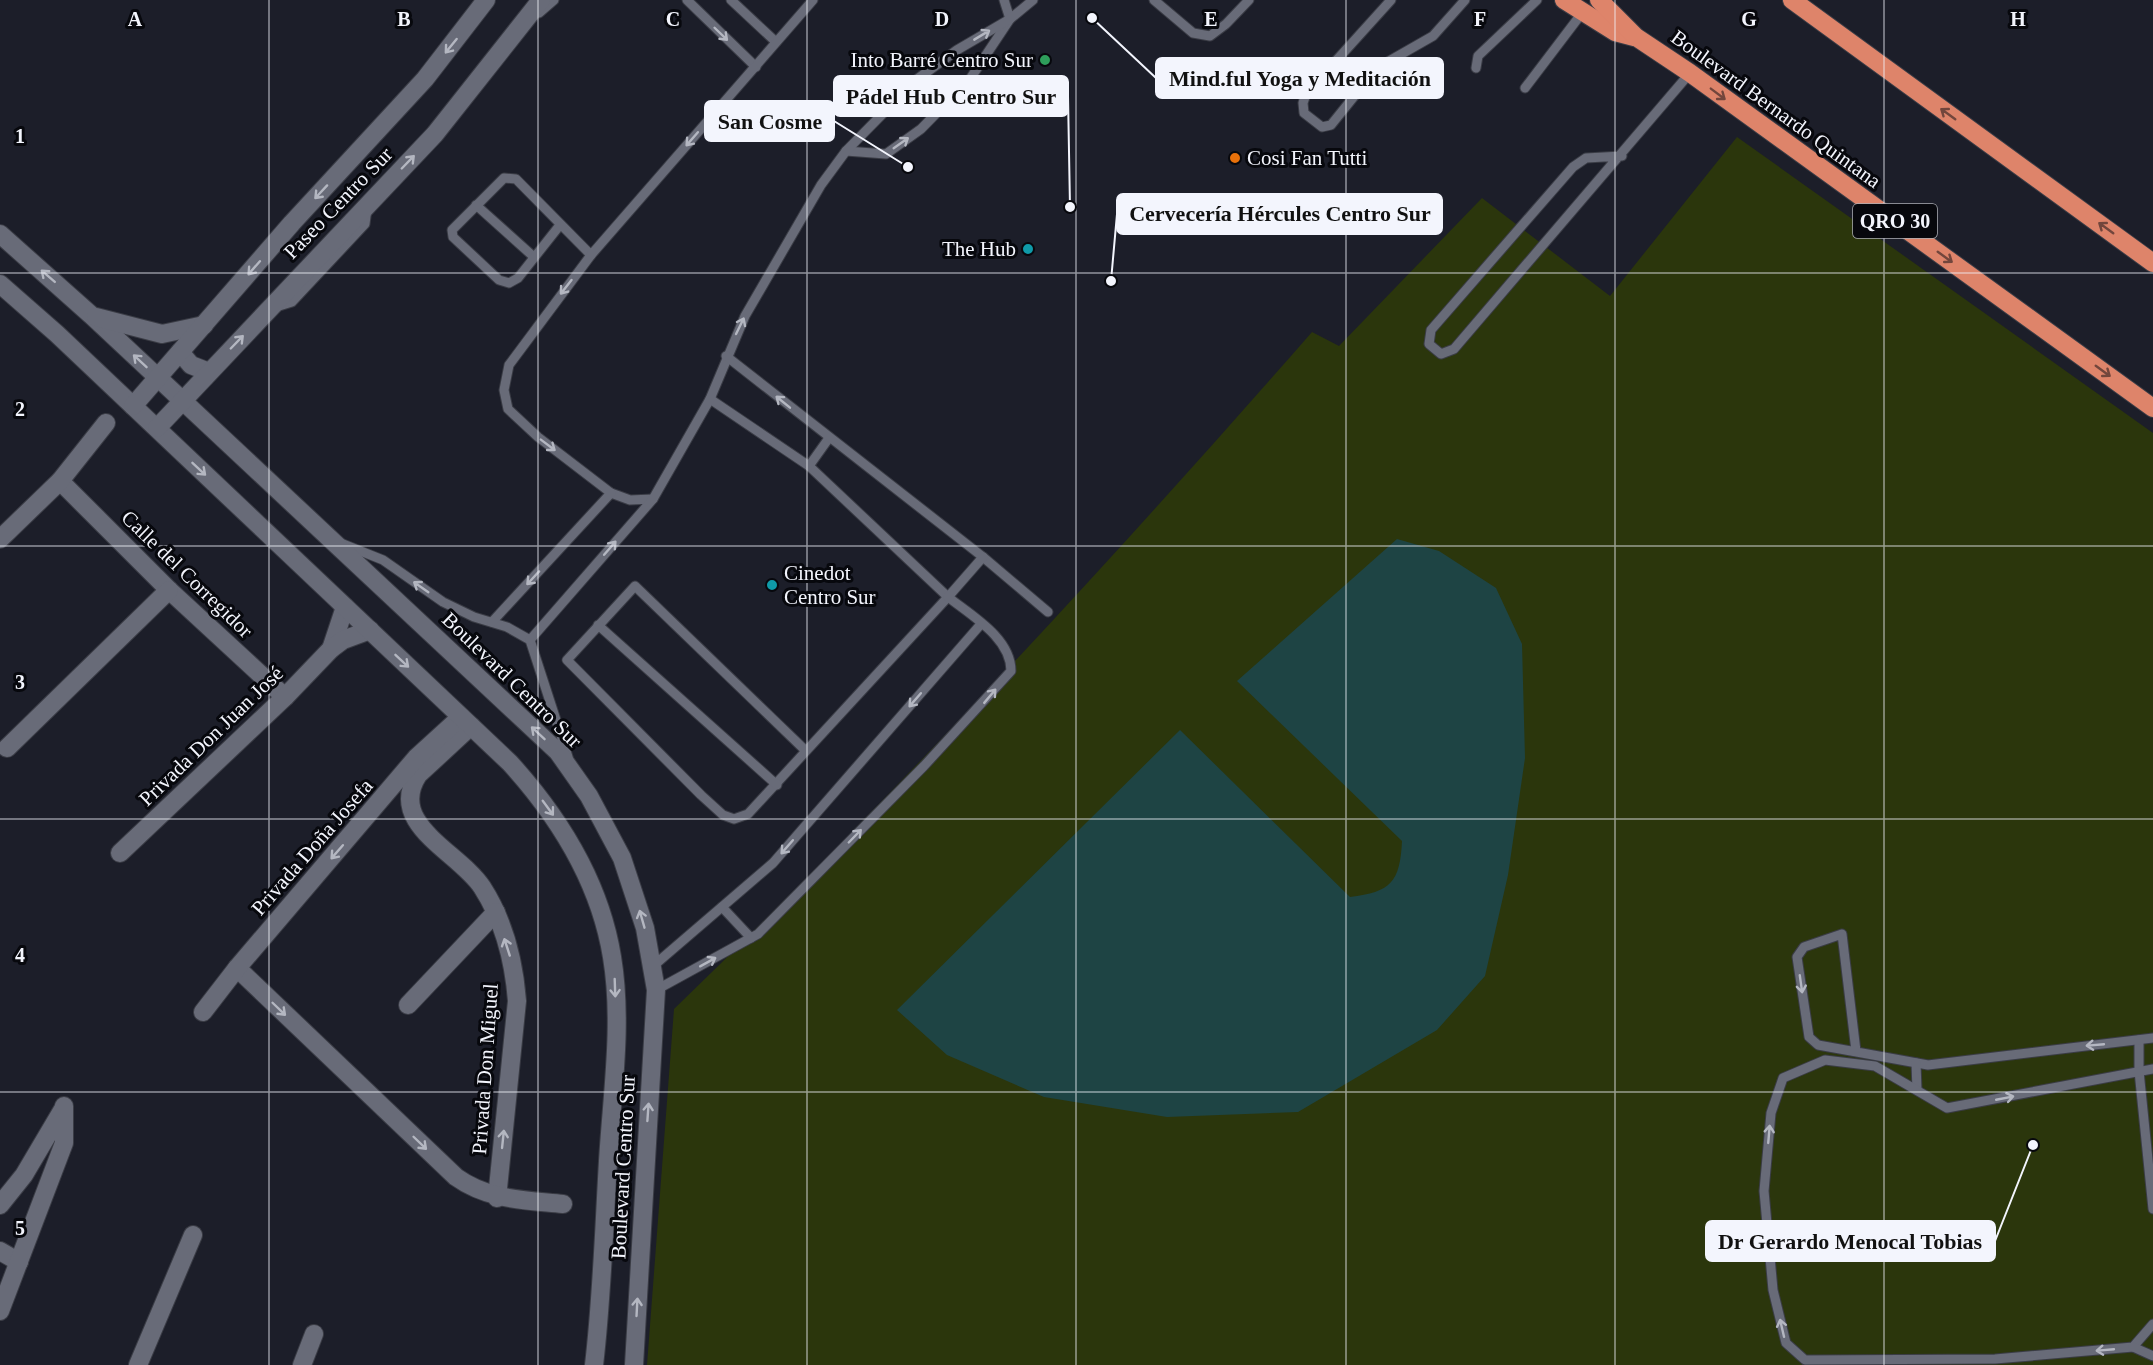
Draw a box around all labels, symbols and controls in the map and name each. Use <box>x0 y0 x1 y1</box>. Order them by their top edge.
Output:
text: A <box>128 8 143 30</box>
text: B <box>397 8 411 30</box>
text: C <box>666 8 680 30</box>
text: D <box>935 8 949 30</box>
text: E <box>1204 8 1218 30</box>
text: F <box>1474 8 1486 30</box>
text: G <box>1741 8 1757 30</box>
text: H <box>2010 8 2026 30</box>
street label: Boulevard Bernardo Quintana <box>1667 25 1886 193</box>
one-way arrow <box>714 26 729 41</box>
one-way arrow <box>973 29 990 41</box>
one-way arrow <box>444 38 457 54</box>
place label: Into Barré Centro Sur <box>850 48 1033 72</box>
marker: Into Barré Centro Sur <box>1038 53 1052 67</box>
callout: Mind.ful Yoga y Meditación <box>1156 58 1443 98</box>
text: Mind.ful Yoga y Meditación <box>1169 66 1431 91</box>
callout: Pádel Hub Centro Sur <box>834 76 1068 116</box>
text: Pádel Hub Centro Sur <box>846 84 1056 109</box>
one-way arrow <box>1710 88 1726 101</box>
callout: San Cosme <box>705 101 834 141</box>
one-way arrow <box>1940 107 1956 120</box>
text: San Cosme <box>718 109 822 134</box>
text: 1 <box>15 125 25 147</box>
one-way arrow <box>685 131 699 146</box>
one-way arrow <box>892 137 908 149</box>
street label: Paseo Centro Sur <box>279 142 397 264</box>
place label: Cosi Fan Tutti <box>1247 146 1367 170</box>
marker: Cosi Fan Tutti <box>1228 151 1242 165</box>
one-way arrow <box>401 155 416 170</box>
one-way arrow <box>314 184 328 199</box>
callout: Cervecería Hércules Centro Sur <box>1117 194 1442 234</box>
text: Cervecería Hércules Centro Sur <box>1129 201 1431 226</box>
road number: QRO 30 <box>1853 204 1937 238</box>
one-way arrow <box>2098 222 2114 234</box>
place label: The Hub <box>942 237 1016 261</box>
marker: The Hub <box>1021 242 1035 256</box>
one-way arrow <box>1937 251 1953 263</box>
one-way arrow <box>247 260 261 275</box>
one-way arrow <box>40 269 55 283</box>
one-way arrow <box>559 279 572 295</box>
one-way arrow <box>735 317 747 335</box>
one-way arrow <box>229 335 244 350</box>
one-way arrow <box>133 354 148 368</box>
one-way arrow <box>2094 365 2110 378</box>
one-way arrow <box>775 395 791 408</box>
text: 2 <box>15 398 25 420</box>
one-way arrow <box>540 439 556 452</box>
one-way arrow <box>191 461 206 475</box>
street label: Calle del Corregidor <box>117 505 257 643</box>
one-way arrow <box>603 541 617 556</box>
place label: Cinedot Centro Sur <box>784 561 876 609</box>
one-way arrow <box>526 570 540 585</box>
marker: Cinedot Centro Sur <box>765 578 779 592</box>
one-way arrow <box>414 581 430 593</box>
street label: Boulevard Centro Sur <box>437 607 587 753</box>
one-way arrow <box>394 653 409 668</box>
street label: Privada Don Juan José <box>134 661 288 811</box>
text: 3 <box>15 671 25 693</box>
one-way arrow <box>983 688 996 704</box>
one-way arrow <box>908 692 922 707</box>
one-way arrow <box>530 726 545 740</box>
street label: Privada Doña Josefa <box>246 773 378 920</box>
one-way arrow <box>541 799 554 815</box>
one-way arrow <box>847 829 862 844</box>
one-way arrow <box>780 839 794 854</box>
one-way arrow <box>330 845 344 860</box>
one-way arrow <box>636 910 647 929</box>
one-way arrow <box>501 938 512 957</box>
text: 4 <box>15 944 25 966</box>
one-way arrow <box>698 956 716 967</box>
one-way arrow <box>1796 974 1807 994</box>
one-way arrow <box>609 977 621 997</box>
street label: Privada Don Miguel <box>467 982 503 1155</box>
one-way arrow <box>271 1002 286 1016</box>
one-way arrow <box>2085 1040 2105 1051</box>
street label: Boulevard Centro Sur <box>606 1074 640 1260</box>
one-way arrow <box>1995 1092 2014 1103</box>
one-way arrow <box>643 1102 654 1122</box>
one-way arrow <box>1764 1125 1775 1145</box>
one-way arrow <box>498 1130 509 1150</box>
one-way arrow <box>413 1136 428 1151</box>
text: 5 <box>15 1217 25 1239</box>
callout: Dr Gerardo Menocal Tobias <box>1706 1221 1995 1261</box>
text: Dr Gerardo Menocal Tobias <box>1718 1229 1983 1254</box>
one-way arrow <box>631 1297 642 1317</box>
one-way arrow <box>1776 1318 1787 1338</box>
one-way arrow <box>2096 1345 2116 1356</box>

